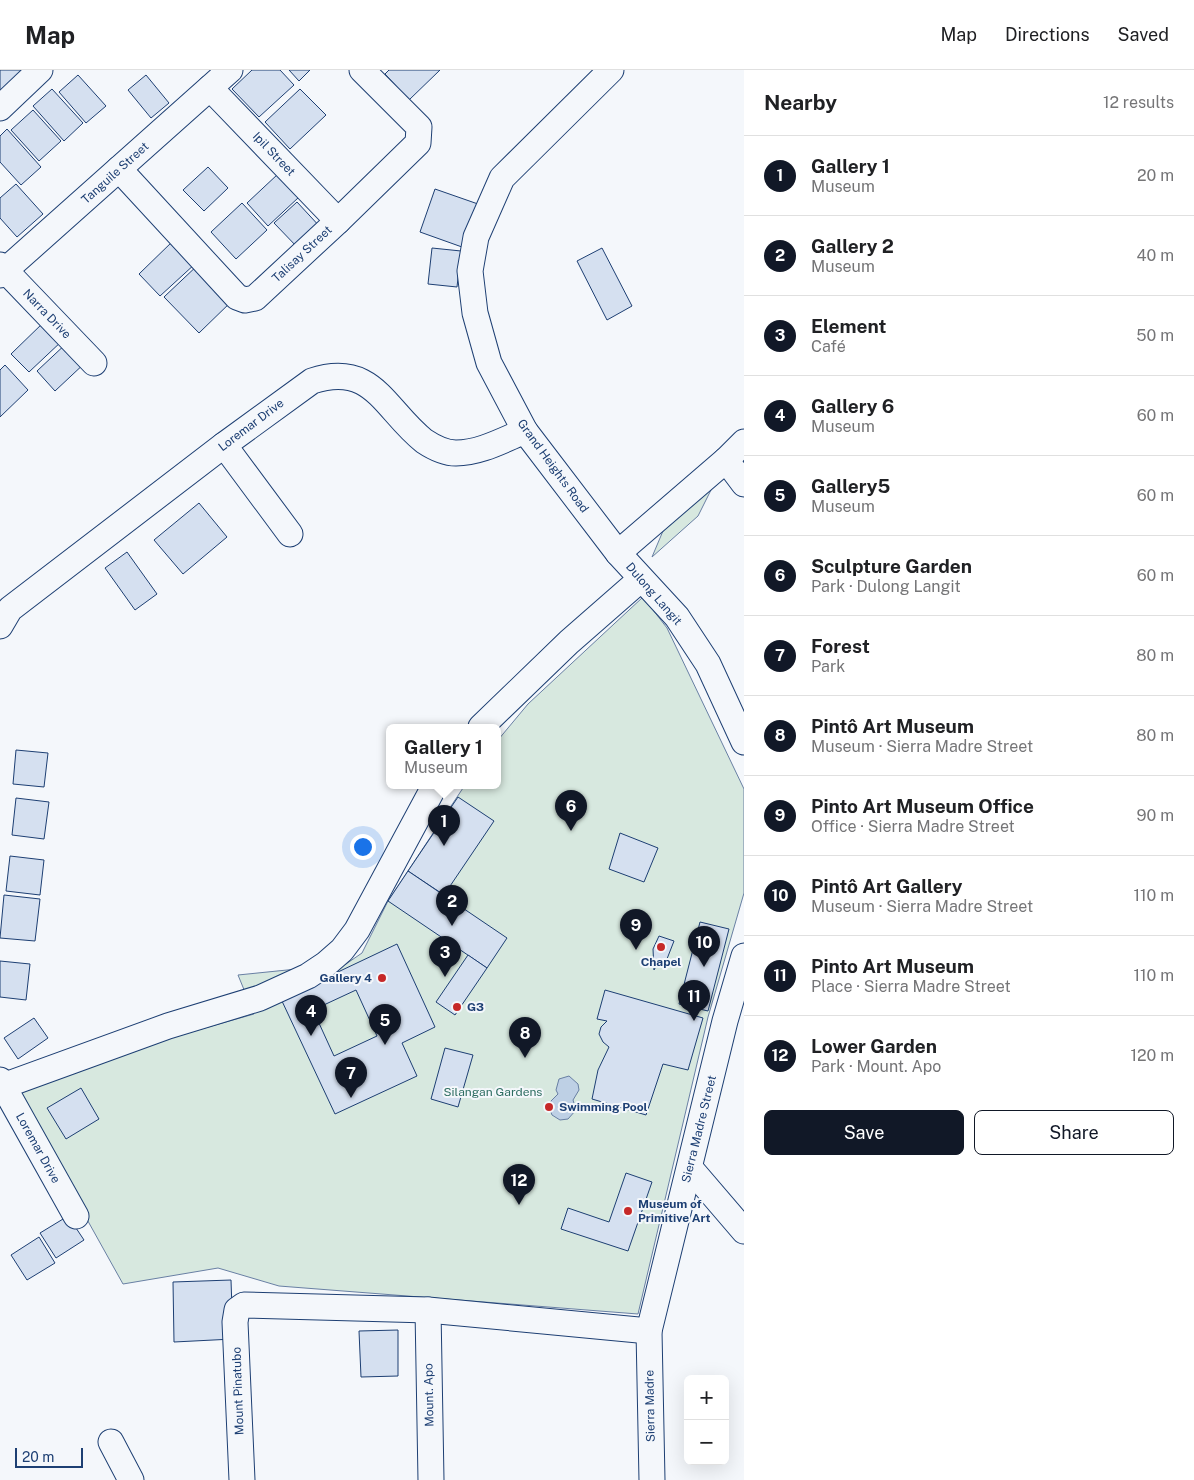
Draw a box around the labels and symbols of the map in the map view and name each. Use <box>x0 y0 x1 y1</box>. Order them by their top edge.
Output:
street label: Ipil Street <box>250 129 298 179</box>
street label: Tanguile Street <box>79 139 152 207</box>
street label: Talisay Street <box>269 223 335 285</box>
street label: Narra Drive <box>20 286 74 342</box>
street label: Loremar Drive <box>216 396 287 454</box>
street label: Grand Heights Road <box>514 417 592 515</box>
street label: Dulong Langit <box>623 560 685 628</box>
pin: 6 <box>555 790 587 831</box>
pin: 1 <box>428 805 460 846</box>
your location <box>350 834 376 860</box>
pin: 2 <box>436 885 468 926</box>
pin: 9 <box>620 909 652 950</box>
pin: 10 <box>688 926 720 967</box>
pin: 3 <box>429 936 461 977</box>
marker: Chapel <box>655 941 667 953</box>
place label: Chapel <box>641 955 681 969</box>
place label: Gallery 4 <box>319 971 372 985</box>
marker: Gallery 4 <box>376 972 388 984</box>
pin: 11 <box>678 980 710 1021</box>
pin: 4 <box>295 995 327 1036</box>
place label: G3 <box>467 1000 484 1014</box>
marker: G3 <box>451 1001 463 1013</box>
pin: 5 <box>369 1004 401 1045</box>
pin: 8 <box>509 1017 541 1058</box>
pin: 7 <box>335 1057 367 1098</box>
street label: Sierra Madre Street <box>679 1073 719 1184</box>
park label: Silangan Gardens <box>444 1085 542 1099</box>
place label: Swimming Pool <box>559 1100 648 1114</box>
marker: Swimming Pool <box>543 1101 555 1113</box>
street label: Loremar Drive <box>13 1110 63 1186</box>
pin: 12 <box>503 1164 535 1205</box>
place label: Museum of Primitive Art <box>638 1197 710 1225</box>
marker: Museum of Primitive Art <box>622 1205 634 1217</box>
street label: Mount Pinatubo <box>229 1346 247 1435</box>
street label: Mount. Apo <box>421 1363 437 1427</box>
street label: Sierra Madre <box>642 1369 658 1442</box>
scale bar <box>15 1445 82 1468</box>

